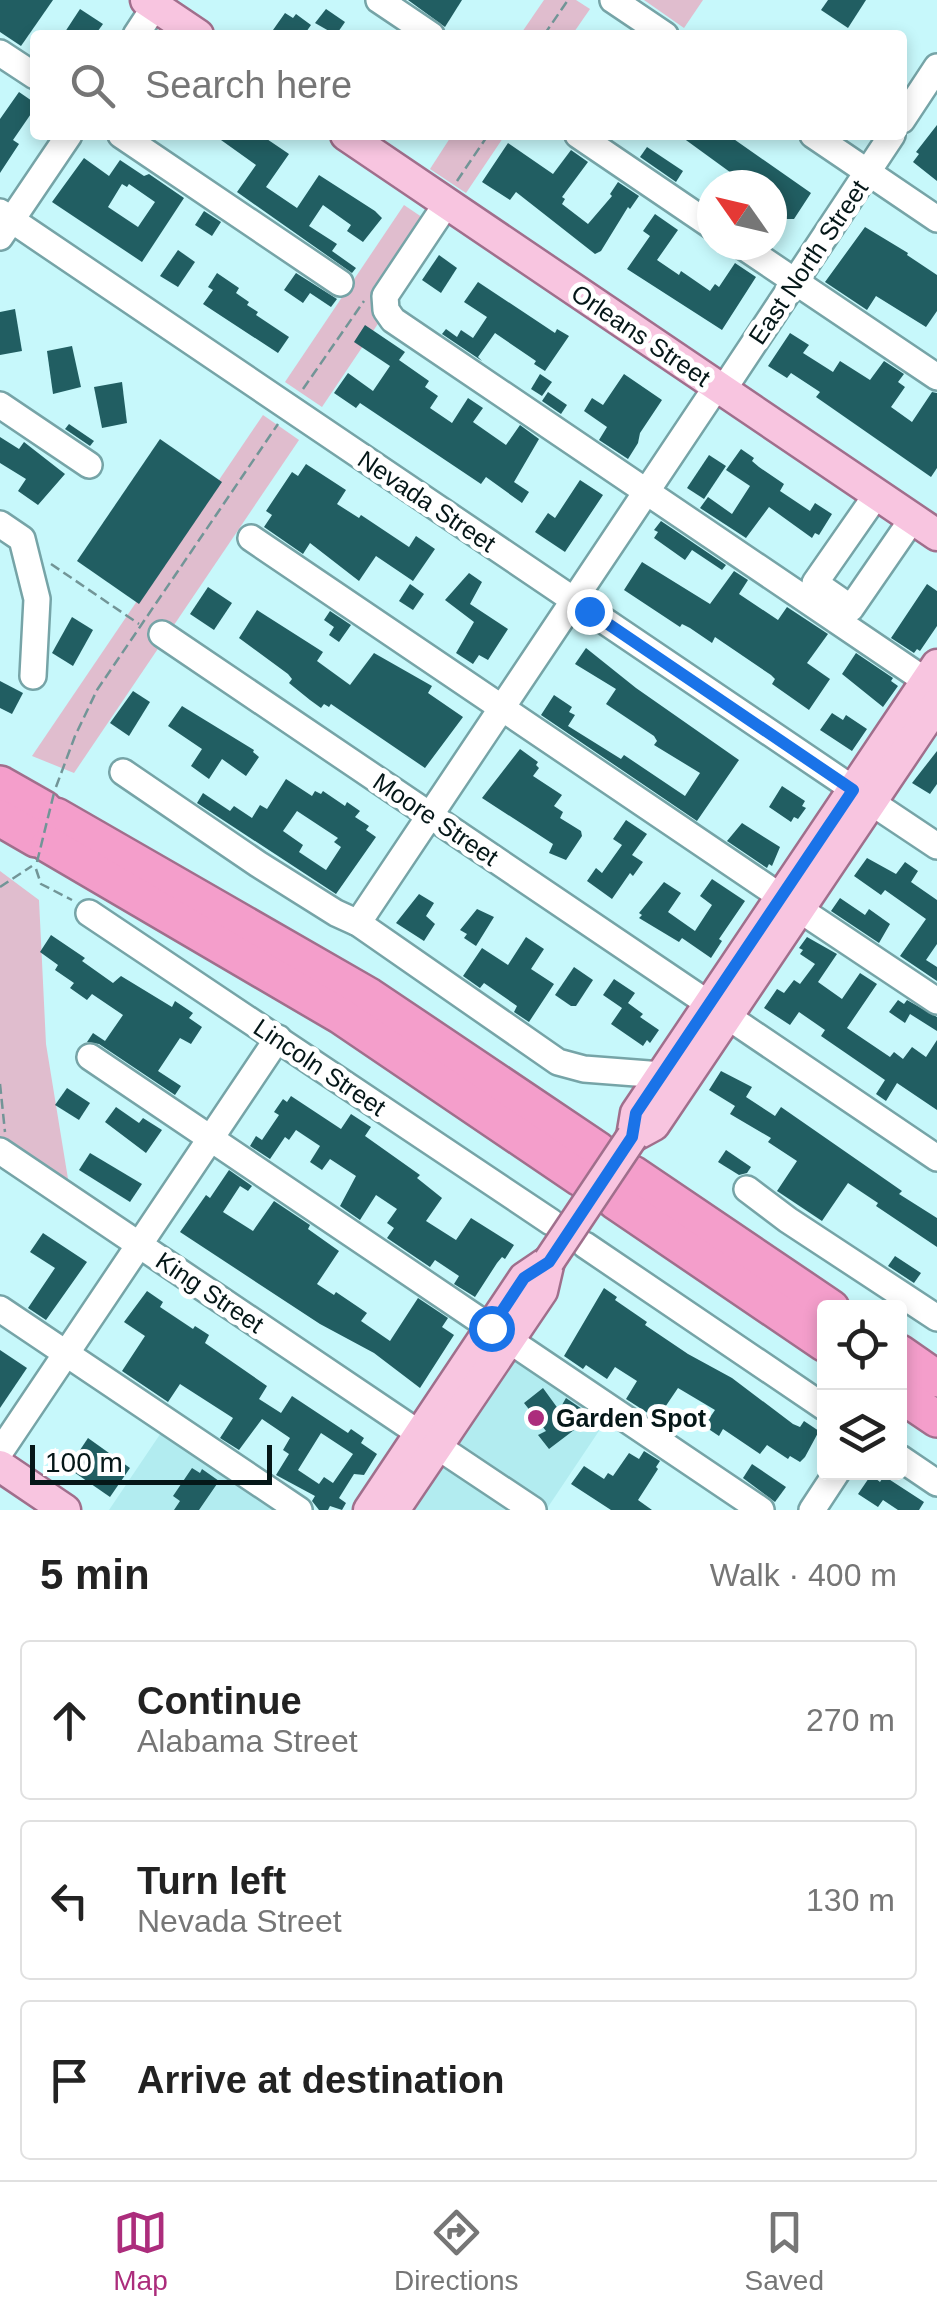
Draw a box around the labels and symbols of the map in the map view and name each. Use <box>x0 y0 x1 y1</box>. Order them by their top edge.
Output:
north arrow <box>697 170 787 260</box>
street label: East North Street <box>743 175 873 349</box>
street label: Orleans Street <box>566 278 716 392</box>
street label: Nevada Street <box>353 445 501 557</box>
route end <box>567 589 613 635</box>
street label: Moore Street <box>368 767 504 871</box>
street label: Lincoln Street <box>249 1013 391 1121</box>
street label: King Street <box>151 1246 269 1338</box>
route start <box>469 1306 515 1352</box>
place label: Garden Spot <box>556 1404 707 1432</box>
marker: Garden Spot <box>525 1407 547 1429</box>
scale bar <box>30 1440 272 1484</box>

